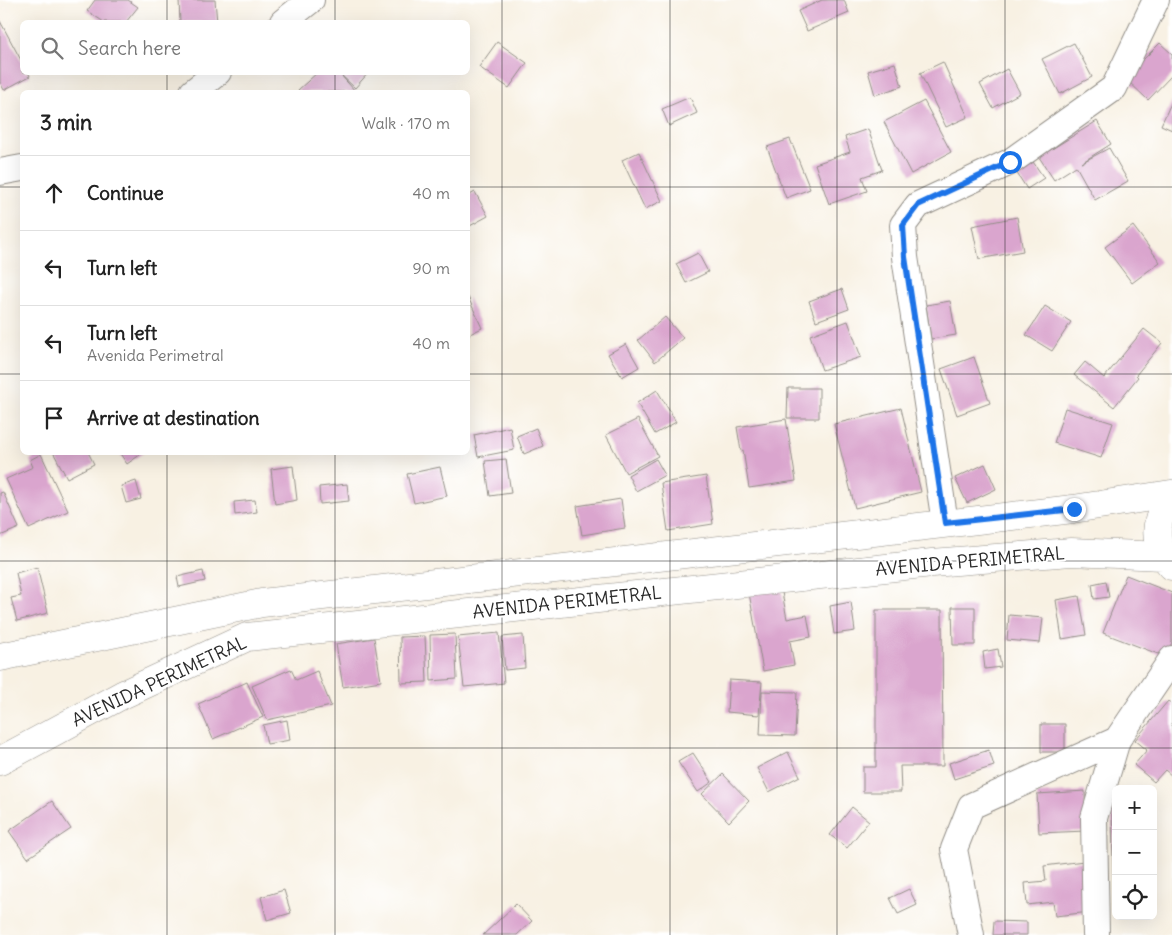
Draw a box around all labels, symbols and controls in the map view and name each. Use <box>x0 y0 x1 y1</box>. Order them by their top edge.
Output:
search box <box>20 20 470 75</box>
icon: search <box>38 34 66 62</box>
text: Search here <box>78 36 181 60</box>
text: 3 min <box>40 109 92 136</box>
text: Walk · 170 m <box>361 113 450 133</box>
route start <box>999 151 1022 174</box>
icon: ahead <box>40 179 68 207</box>
text: Continue <box>87 181 164 205</box>
text: 40 m <box>412 183 450 203</box>
icon: left <box>40 254 68 282</box>
text: Turn left <box>87 256 157 280</box>
text: 90 m <box>412 258 450 278</box>
text: Turn left <box>87 321 157 345</box>
icon: left <box>40 329 68 357</box>
text: 40 m <box>412 333 450 353</box>
text: Avenida Perimetral <box>87 345 224 365</box>
icon: arrive <box>40 404 68 432</box>
text: Arrive at destination <box>87 406 260 430</box>
route end <box>1063 498 1086 521</box>
street label: AVENIDA PERIMETRAL <box>874 541 1066 581</box>
street label: AVENIDA PERIMETRAL <box>471 581 663 623</box>
street label: AVENIDA PERIMETRAL <box>68 630 250 732</box>
map controls <box>1112 785 1157 920</box>
button: + <box>1112 785 1157 830</box>
button: − <box>1112 830 1157 875</box>
button: locate <box>1112 875 1157 920</box>

